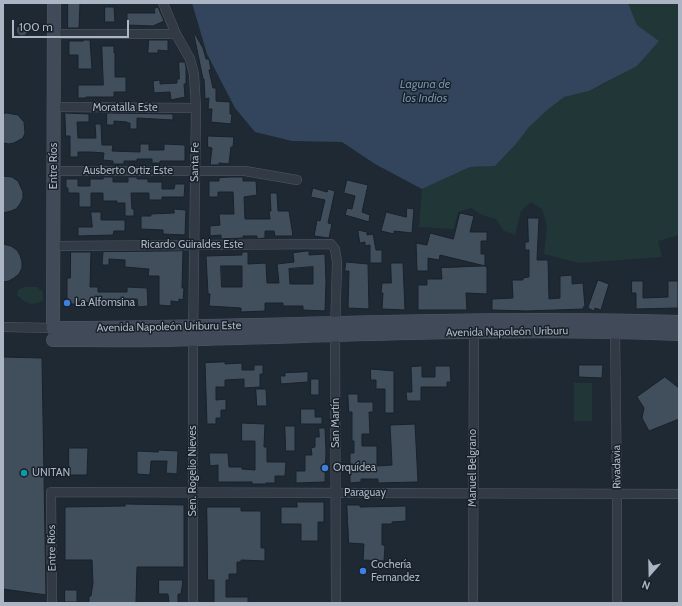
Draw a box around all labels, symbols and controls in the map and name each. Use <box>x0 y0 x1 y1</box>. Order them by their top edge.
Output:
scale bar <box>14 12 131 38</box>
text: 100 m <box>19 19 53 34</box>
water label: Laguna de los Indios <box>400 77 450 105</box>
street label: Moratalla Este <box>92 101 158 115</box>
street label: Santa Fe <box>188 142 202 182</box>
street label: Entre Ríos <box>47 143 61 189</box>
street label: Ausberto Ortiz Este <box>83 164 173 178</box>
street label: Ricardo Güiraldes Este <box>141 238 243 252</box>
place label: La Alfomsina <box>75 296 135 310</box>
marker: La Alfomsina <box>62 298 72 308</box>
street label: Avenida Napoleón Uriburu Este <box>97 319 241 335</box>
street label: Avenida Napoleón Uriburu <box>446 324 568 340</box>
street label: San Martín <box>329 398 343 448</box>
street label: Sen. Rogelio Nieves <box>186 425 200 517</box>
street label: Manuel Belgrano <box>466 429 480 507</box>
street label: Rivadavia <box>610 445 624 489</box>
place label: Orquídea <box>333 461 376 475</box>
marker: Orquídea <box>320 463 330 473</box>
place label: UNITAN <box>32 466 70 480</box>
marker: UNITAN <box>19 468 29 478</box>
street label: Paraguay <box>344 486 386 500</box>
street label: Entre Ríos <box>45 525 59 571</box>
north arrow <box>630 554 670 594</box>
place label: Cochería Fernandez <box>371 558 420 584</box>
marker: Cochería Fernandez <box>358 566 368 576</box>
text: N <box>640 577 652 593</box>

